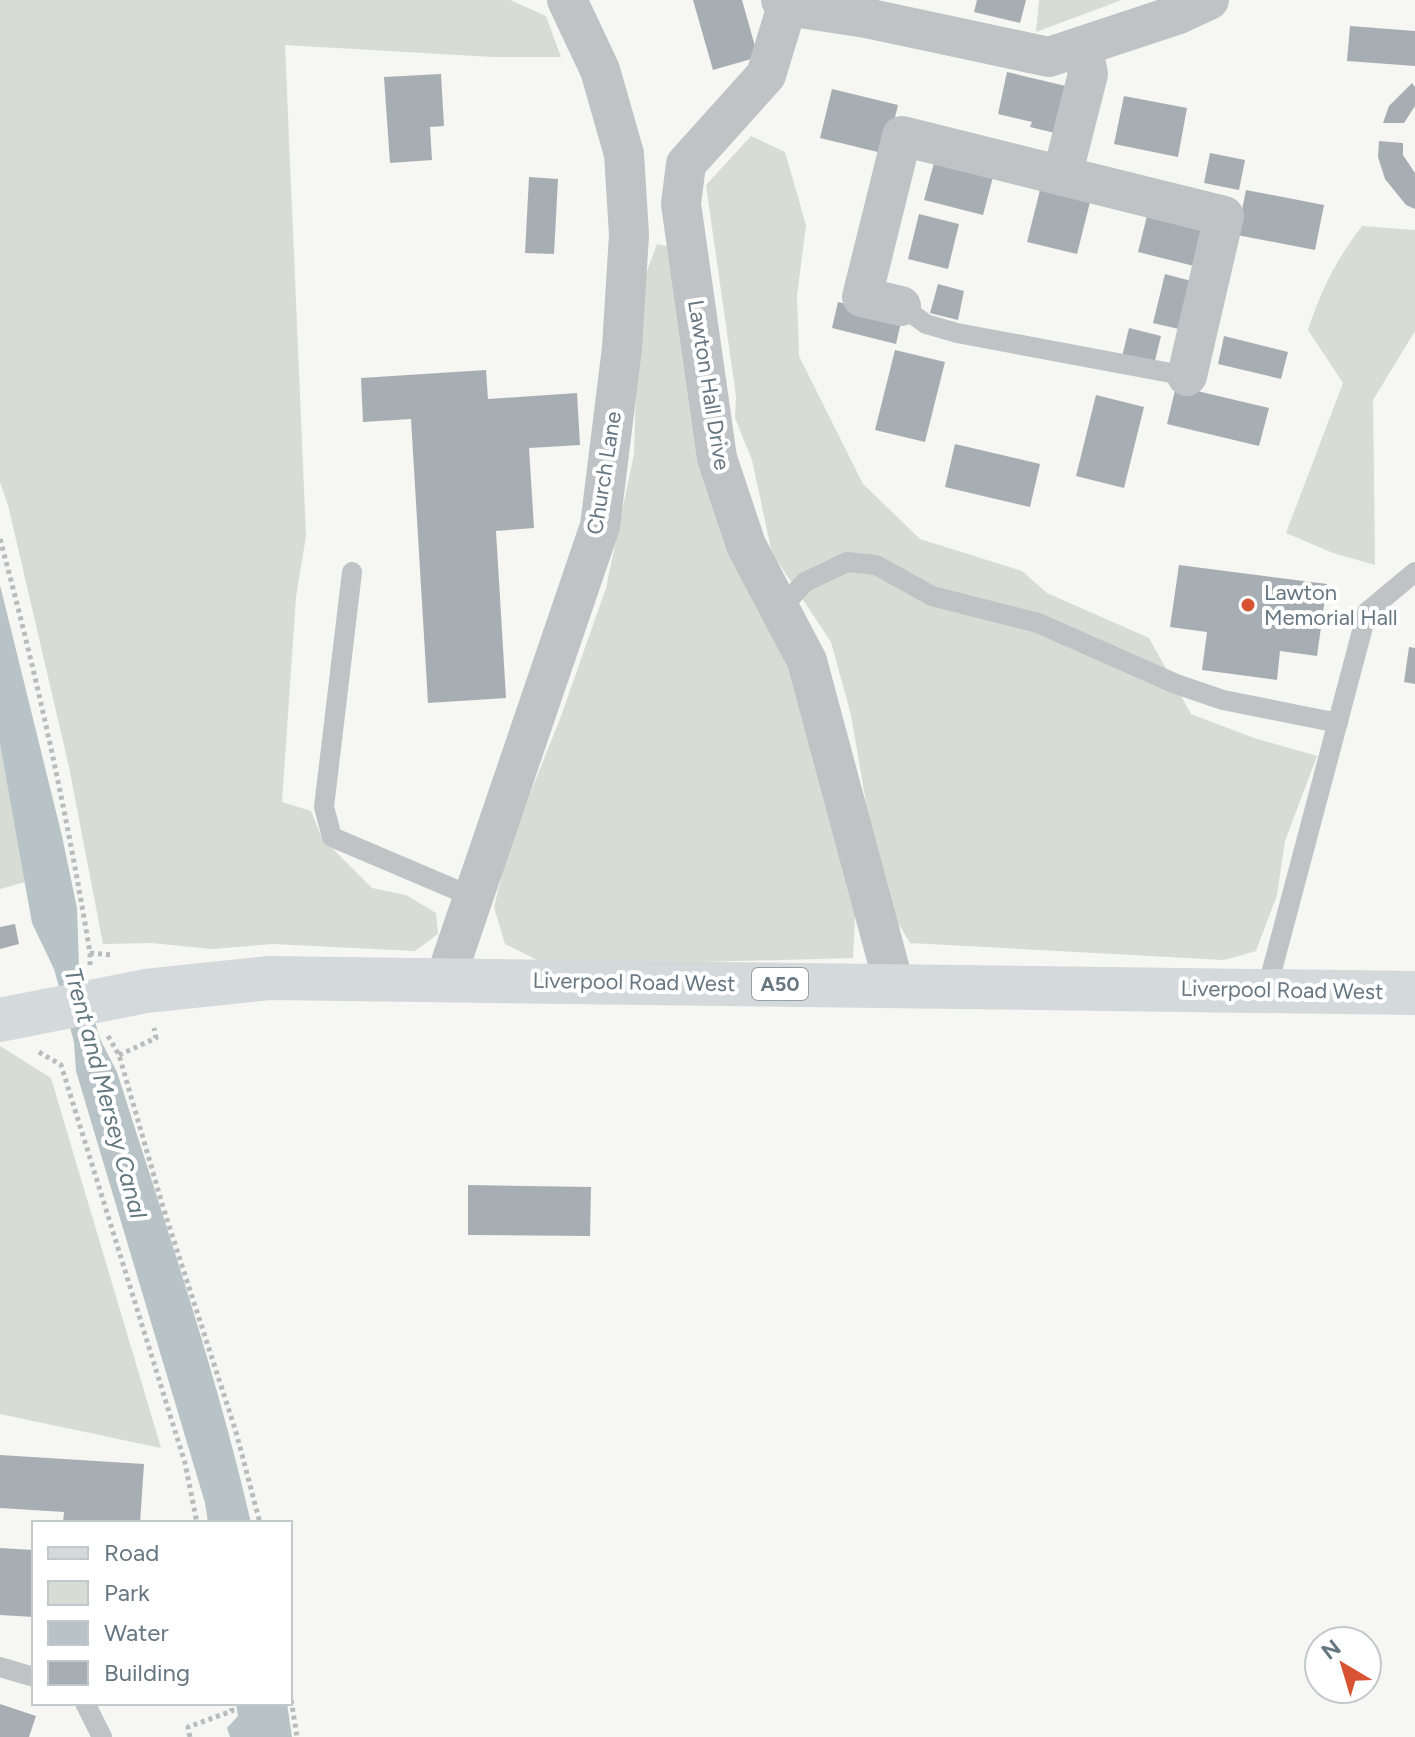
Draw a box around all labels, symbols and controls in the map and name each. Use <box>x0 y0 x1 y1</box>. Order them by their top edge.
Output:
street label: Lawton Hall Drive <box>682 298 736 472</box>
street label: Church Lane <box>581 409 627 537</box>
place label: Lawton Memorial Hall <box>1264 579 1398 631</box>
marker: Lawton Memorial Hall <box>1239 596 1257 614</box>
water label: Trent and Mersey Canal <box>59 965 154 1222</box>
street label: Liverpool Road West <box>532 967 736 997</box>
road number: A50 <box>752 968 808 1000</box>
street label: Liverpool Road West <box>1180 975 1384 1005</box>
legend <box>32 1521 292 1705</box>
text: Road <box>104 1538 159 1567</box>
text: Park <box>104 1578 150 1607</box>
text: Water <box>104 1618 169 1647</box>
north arrow <box>1303 1625 1383 1705</box>
text: N <box>1316 1634 1346 1666</box>
text: Building <box>104 1658 190 1687</box>

